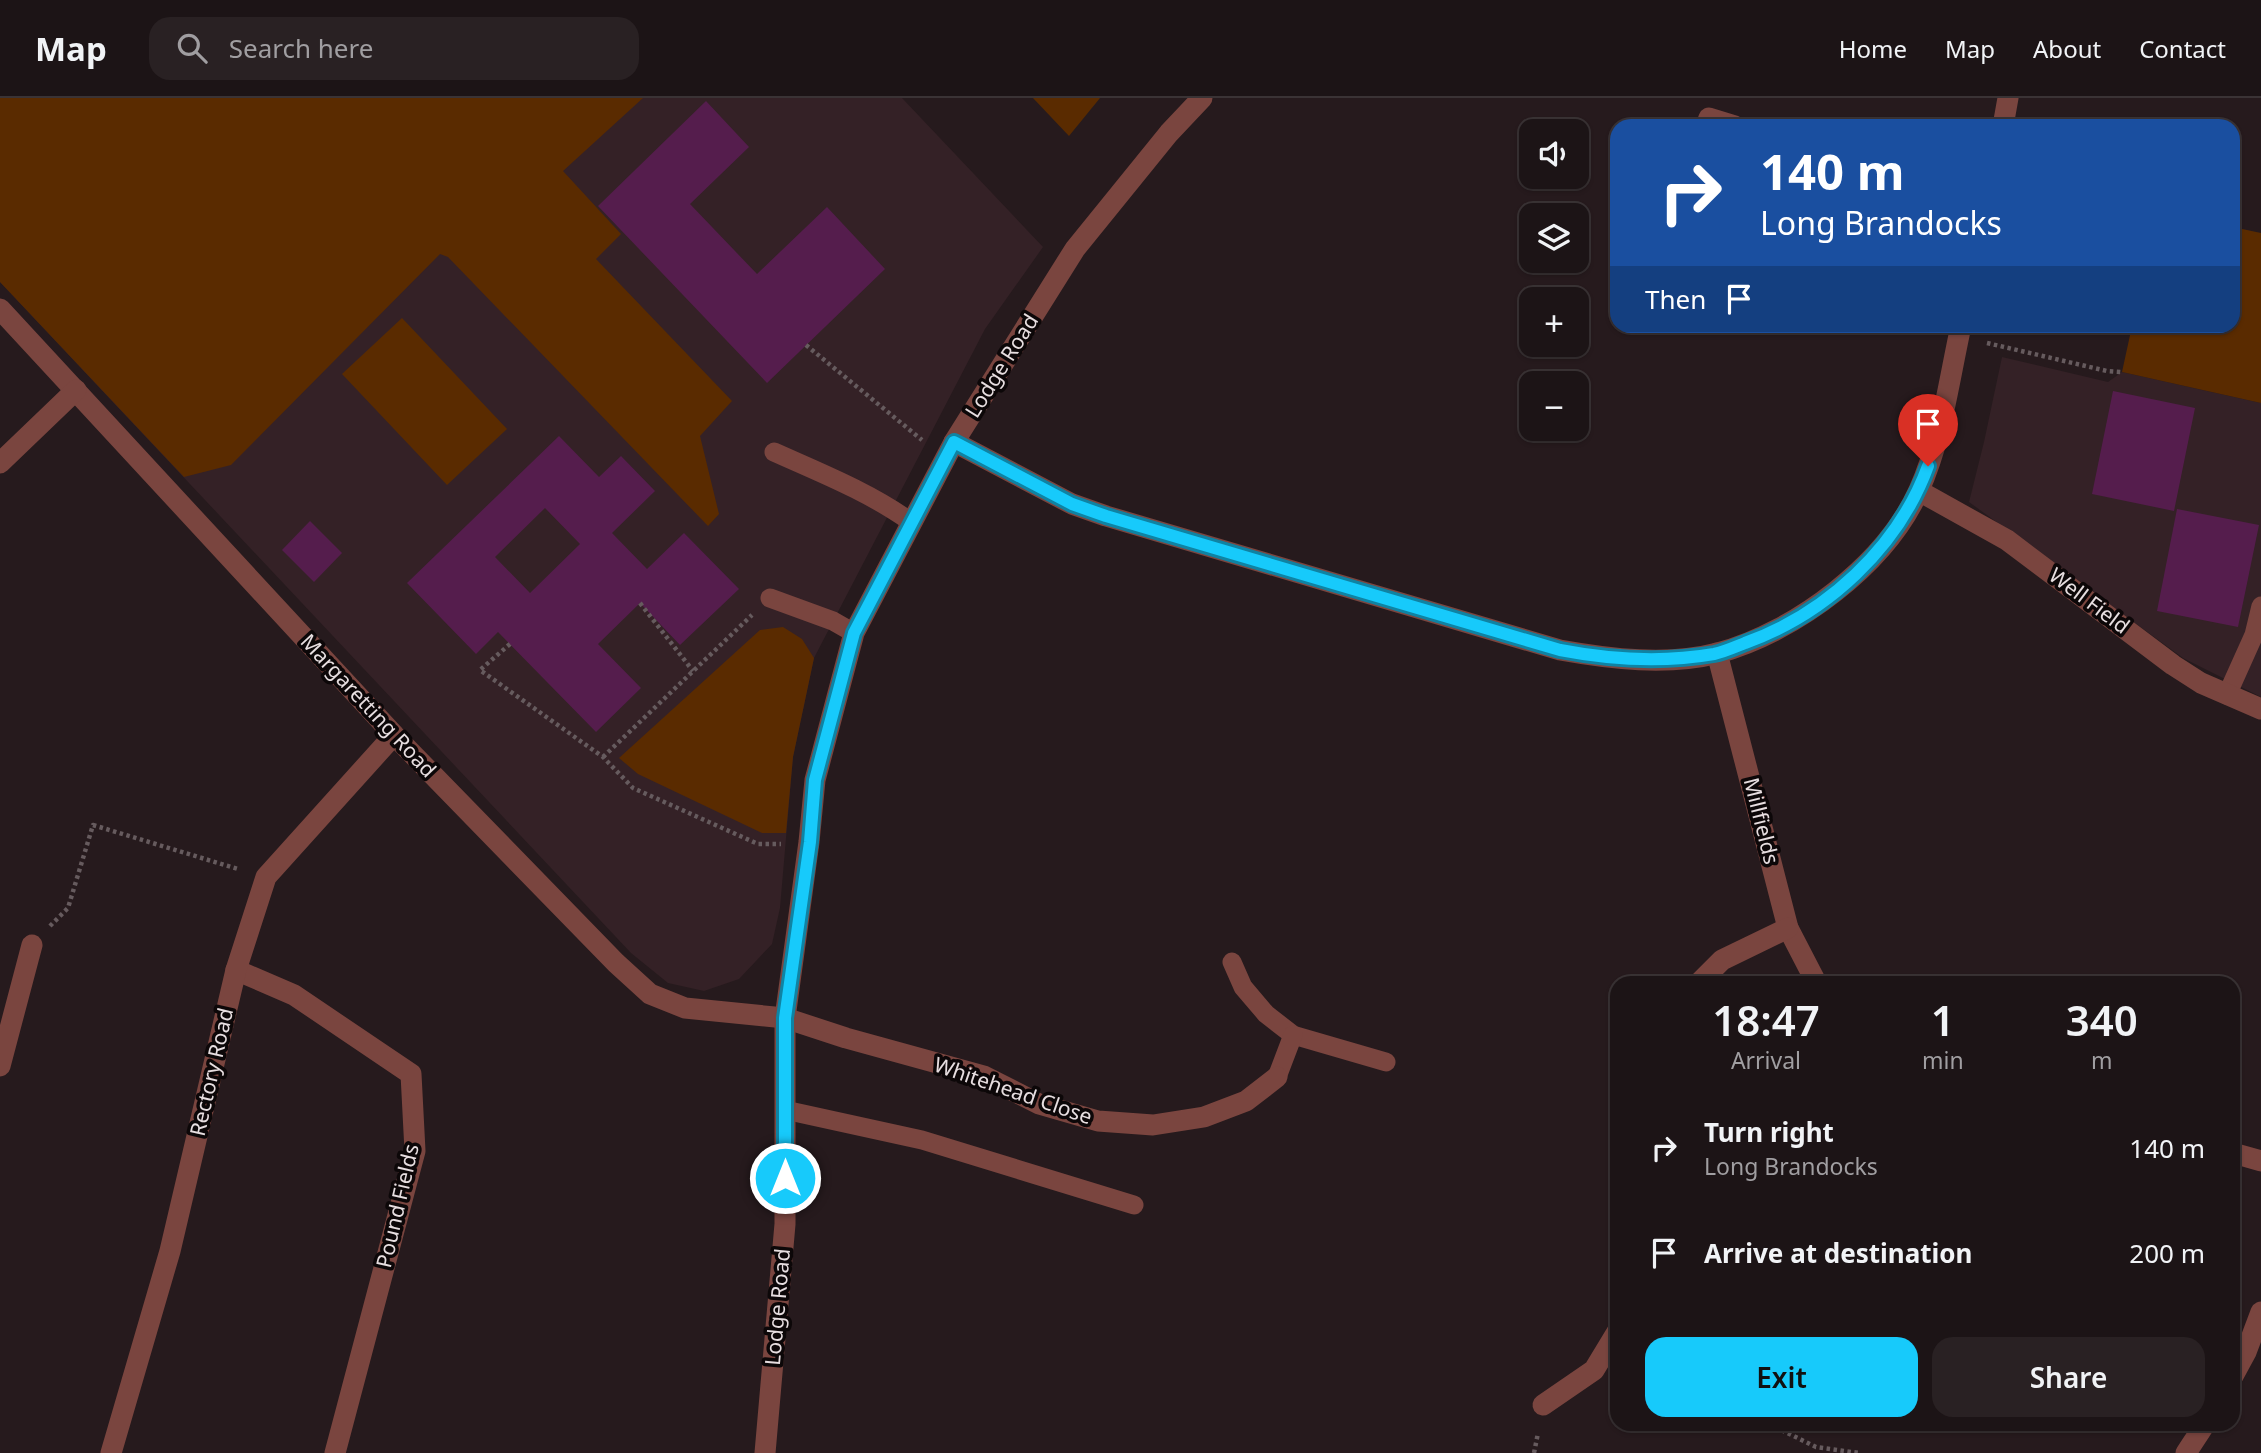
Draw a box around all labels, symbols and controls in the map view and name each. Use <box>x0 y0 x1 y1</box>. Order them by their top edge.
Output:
search box <box>149 17 639 80</box>
text: Map <box>35 26 107 71</box>
icon: search <box>173 29 211 67</box>
text: Search here <box>229 30 373 66</box>
text: Home <box>1839 32 1907 65</box>
text: Map <box>1945 32 1995 65</box>
text: About <box>2033 32 2101 65</box>
text: Contact <box>2139 32 2226 65</box>
map controls <box>1519 119 1589 441</box>
button: sound <box>1519 119 1589 189</box>
text: 140 m <box>1760 138 1905 204</box>
icon: right <box>1645 147 1736 238</box>
text: Long Brandocks <box>1760 201 2002 244</box>
button: layers <box>1519 203 1589 273</box>
icon: arrive <box>1720 280 1758 318</box>
text: Then <box>1645 281 1706 317</box>
button: + <box>1519 287 1589 357</box>
street label: Lodge Road <box>958 308 1044 423</box>
button: − <box>1519 371 1589 441</box>
pin <box>1898 394 1958 466</box>
icon: arrive <box>1909 405 1947 443</box>
street label: Well Field <box>2044 561 2135 640</box>
street label: Margaretting Road <box>295 628 443 783</box>
street label: Millfields <box>1738 775 1786 867</box>
text: 18:47 <box>1712 991 1820 1048</box>
text: 1 <box>1931 991 1955 1048</box>
text: 340 <box>2066 991 2138 1048</box>
street label: Rectory Road <box>183 1005 239 1139</box>
text: Arrival <box>1731 1044 1801 1076</box>
text: min <box>1922 1044 1964 1076</box>
text: m <box>2091 1044 2113 1076</box>
street label: Whitehead Close <box>930 1050 1096 1130</box>
text: Turn right <box>1704 1114 1834 1150</box>
icon: right <box>1645 1129 1683 1167</box>
text: 140 m <box>2129 1130 2205 1166</box>
street label: Pound Fields <box>369 1141 425 1270</box>
position arrow <box>748 1141 822 1215</box>
text: Long Brandocks <box>1704 1150 1878 1182</box>
icon: arrive <box>1645 1234 1683 1272</box>
text: Arrive at destination <box>1704 1235 1973 1271</box>
text: 200 m <box>2129 1235 2205 1271</box>
street label: Lodge Road <box>758 1247 796 1367</box>
button: Exit <box>1645 1337 1918 1417</box>
button: Share <box>1932 1337 2205 1417</box>

